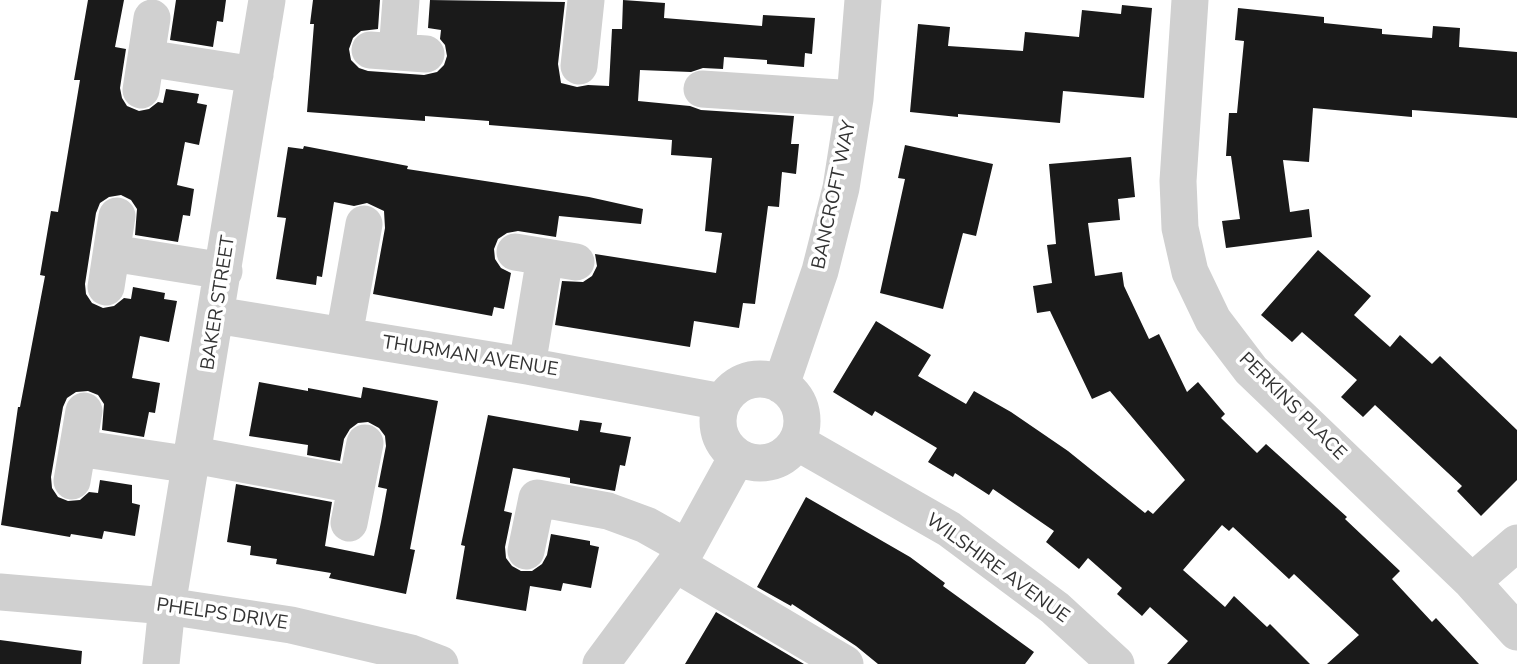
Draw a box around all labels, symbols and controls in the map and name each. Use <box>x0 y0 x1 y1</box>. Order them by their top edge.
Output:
street label: BANCROFT WAY <box>808 119 862 271</box>
street label: BAKER STREET <box>197 234 241 372</box>
street label: THURMAN AVENUE <box>381 332 559 382</box>
street label: PERKINS PLACE <box>1234 349 1350 465</box>
street label: WILSHIRE AVENUE <box>921 509 1073 629</box>
street label: PHELPS DRIVE <box>155 595 289 635</box>

